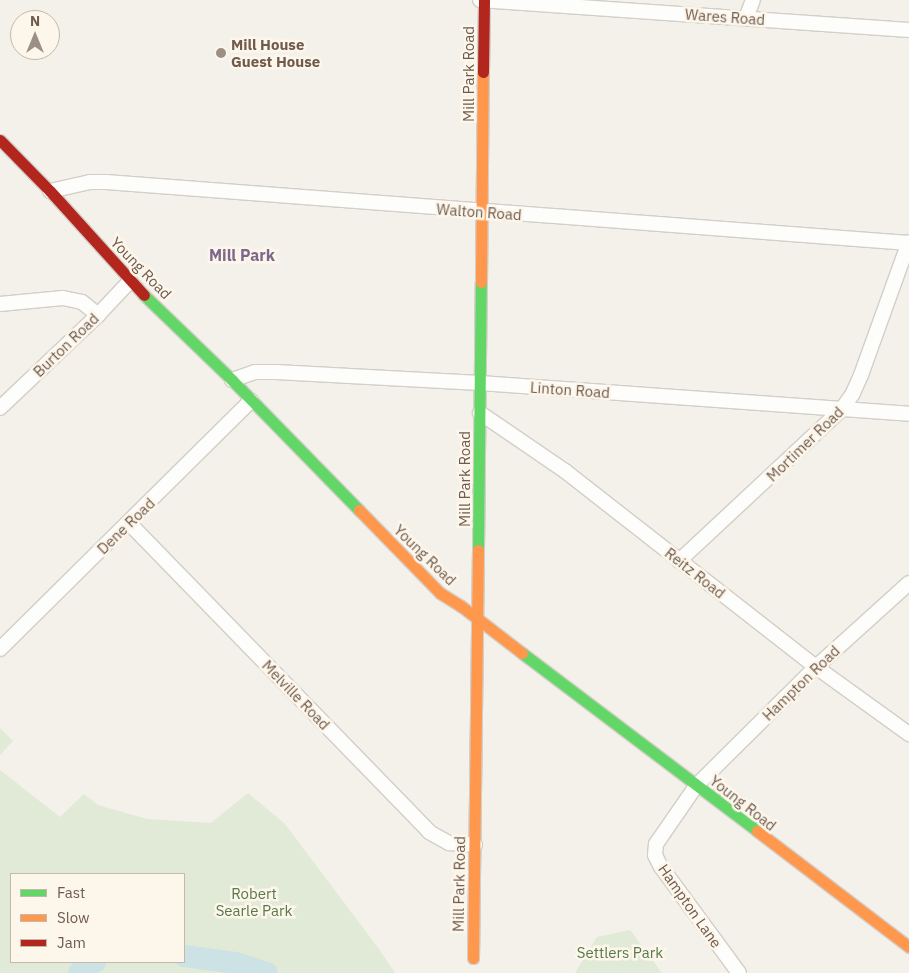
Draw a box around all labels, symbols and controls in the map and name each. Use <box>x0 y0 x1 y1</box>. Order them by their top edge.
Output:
street label: Wares Road <box>684 5 766 29</box>
north arrow <box>10 10 60 60</box>
text: N <box>30 12 40 30</box>
street label: Mill Park Road <box>460 26 478 122</box>
place label: Mill House Guest House <box>231 35 320 70</box>
marker: Mill House Guest House <box>215 47 227 59</box>
street label: Walton Road <box>436 200 522 224</box>
street label: Young Road <box>107 233 175 303</box>
district label: Mill Park <box>209 245 275 265</box>
street label: Burton Road <box>30 309 102 381</box>
street label: Linton Road <box>530 378 610 402</box>
street label: Mortimer Road <box>763 403 847 485</box>
street label: Mill Park Road <box>456 431 474 527</box>
street label: Dene Road <box>93 494 159 558</box>
street label: Young Road <box>390 521 460 589</box>
street label: Reitz Road <box>661 544 729 602</box>
street label: Hampton Road <box>759 642 843 724</box>
street label: Melville Road <box>258 656 334 734</box>
street label: Young Road <box>706 771 780 835</box>
street label: Mill Park Road <box>449 836 469 932</box>
street label: Hampton Lane <box>654 861 726 951</box>
legend <box>10 873 185 963</box>
text: Fast <box>57 883 85 902</box>
park label: Robert Searle Park <box>216 884 292 919</box>
text: Slow <box>57 908 90 927</box>
text: Jam <box>57 933 86 952</box>
park label: Settlers Park <box>577 944 663 962</box>

